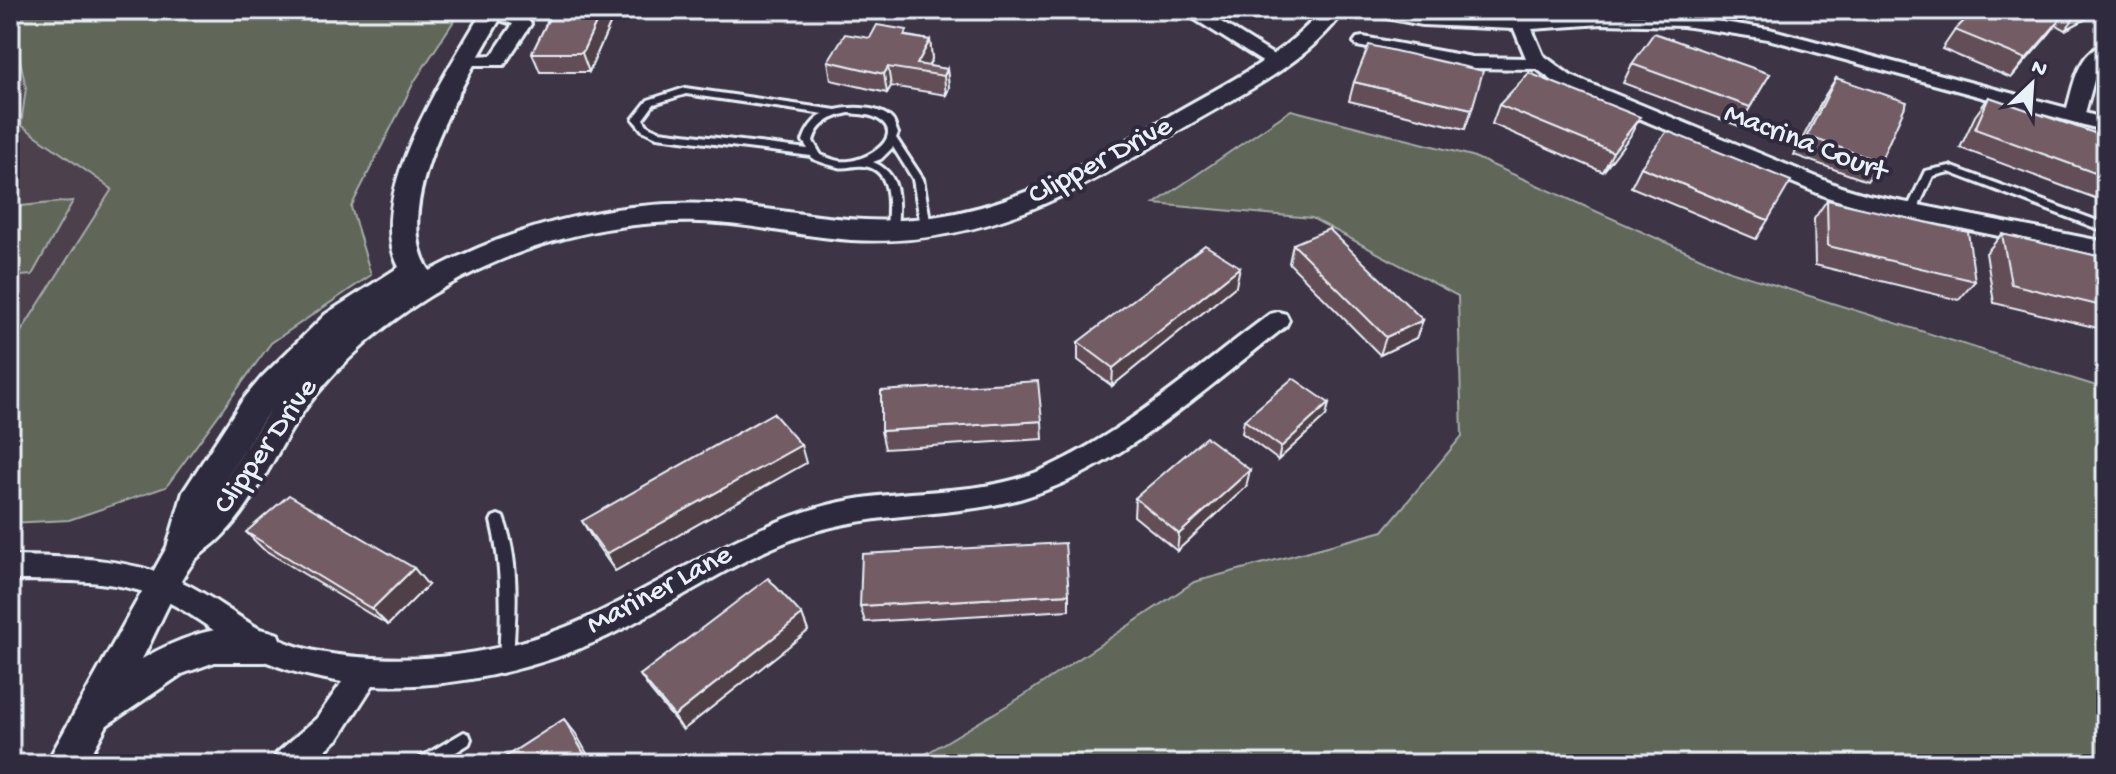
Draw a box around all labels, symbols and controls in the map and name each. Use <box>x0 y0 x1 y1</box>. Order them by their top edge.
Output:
north arrow <box>1992 44 2072 124</box>
text: N <box>2027 55 2051 84</box>
street label: Macrina Court <box>1719 97 1894 192</box>
street label: Clipper Drive <box>1023 109 1179 214</box>
street label: Clipper Drive <box>207 372 327 522</box>
street label: Mariner Lane <box>581 538 739 644</box>

